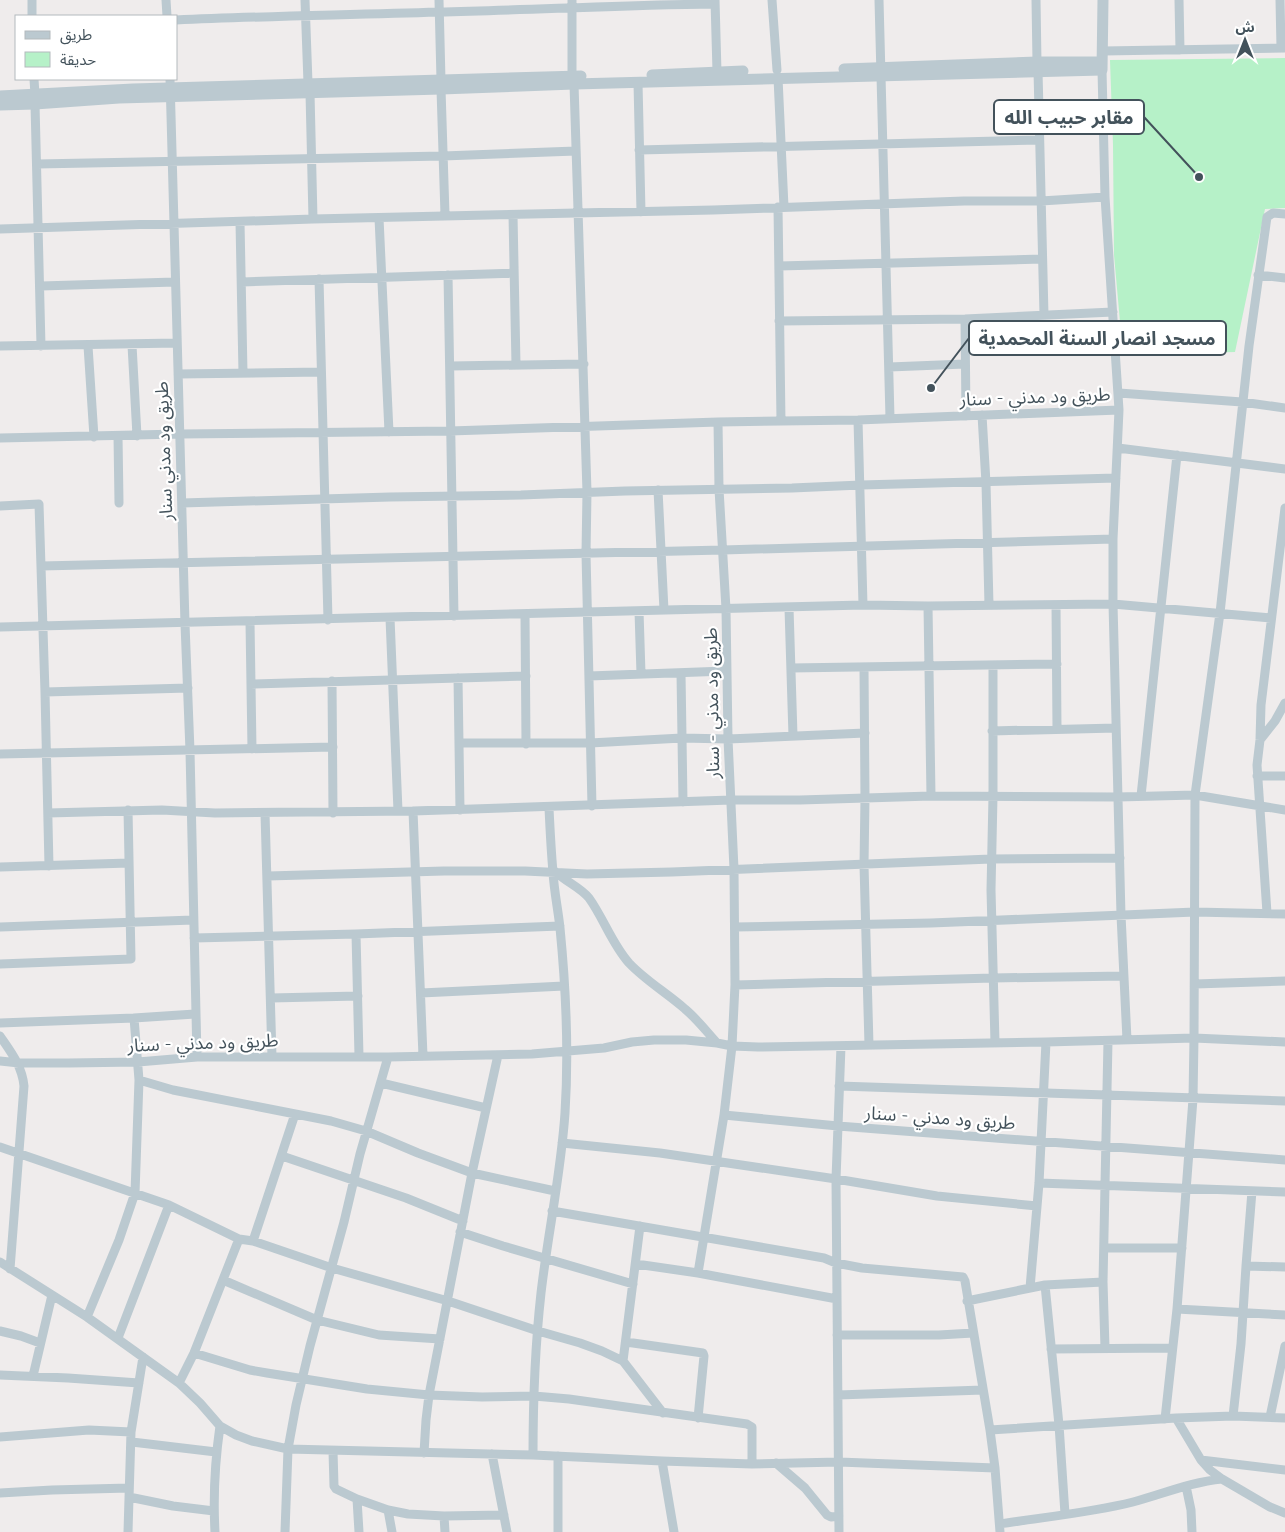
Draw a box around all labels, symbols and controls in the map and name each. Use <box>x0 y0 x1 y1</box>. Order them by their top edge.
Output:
legend <box>15 15 178 80</box>
north arrow <box>1220 15 1270 65</box>
text: ش <box>1235 18 1255 36</box>
text: طريق <box>60 25 92 45</box>
text: حديقة <box>60 50 96 69</box>
callout: مقابر حبيب الله <box>994 100 1144 134</box>
text: مقابر حبيب الله <box>1004 105 1134 129</box>
callout: مسجد انصار السنة المحمدية <box>969 321 1226 355</box>
text: مسجد انصار السنة المحمدية <box>978 326 1216 350</box>
street label: طريق ود مدني سنار <box>150 381 180 522</box>
street label: طريق ود مدني - سنار <box>958 382 1111 413</box>
street label: طريق ود مدني - سنار <box>699 627 727 780</box>
street label: طريق ود مدني - سنار <box>126 1028 279 1059</box>
street label: طريق ود مدني - سنار <box>863 1101 1016 1136</box>

